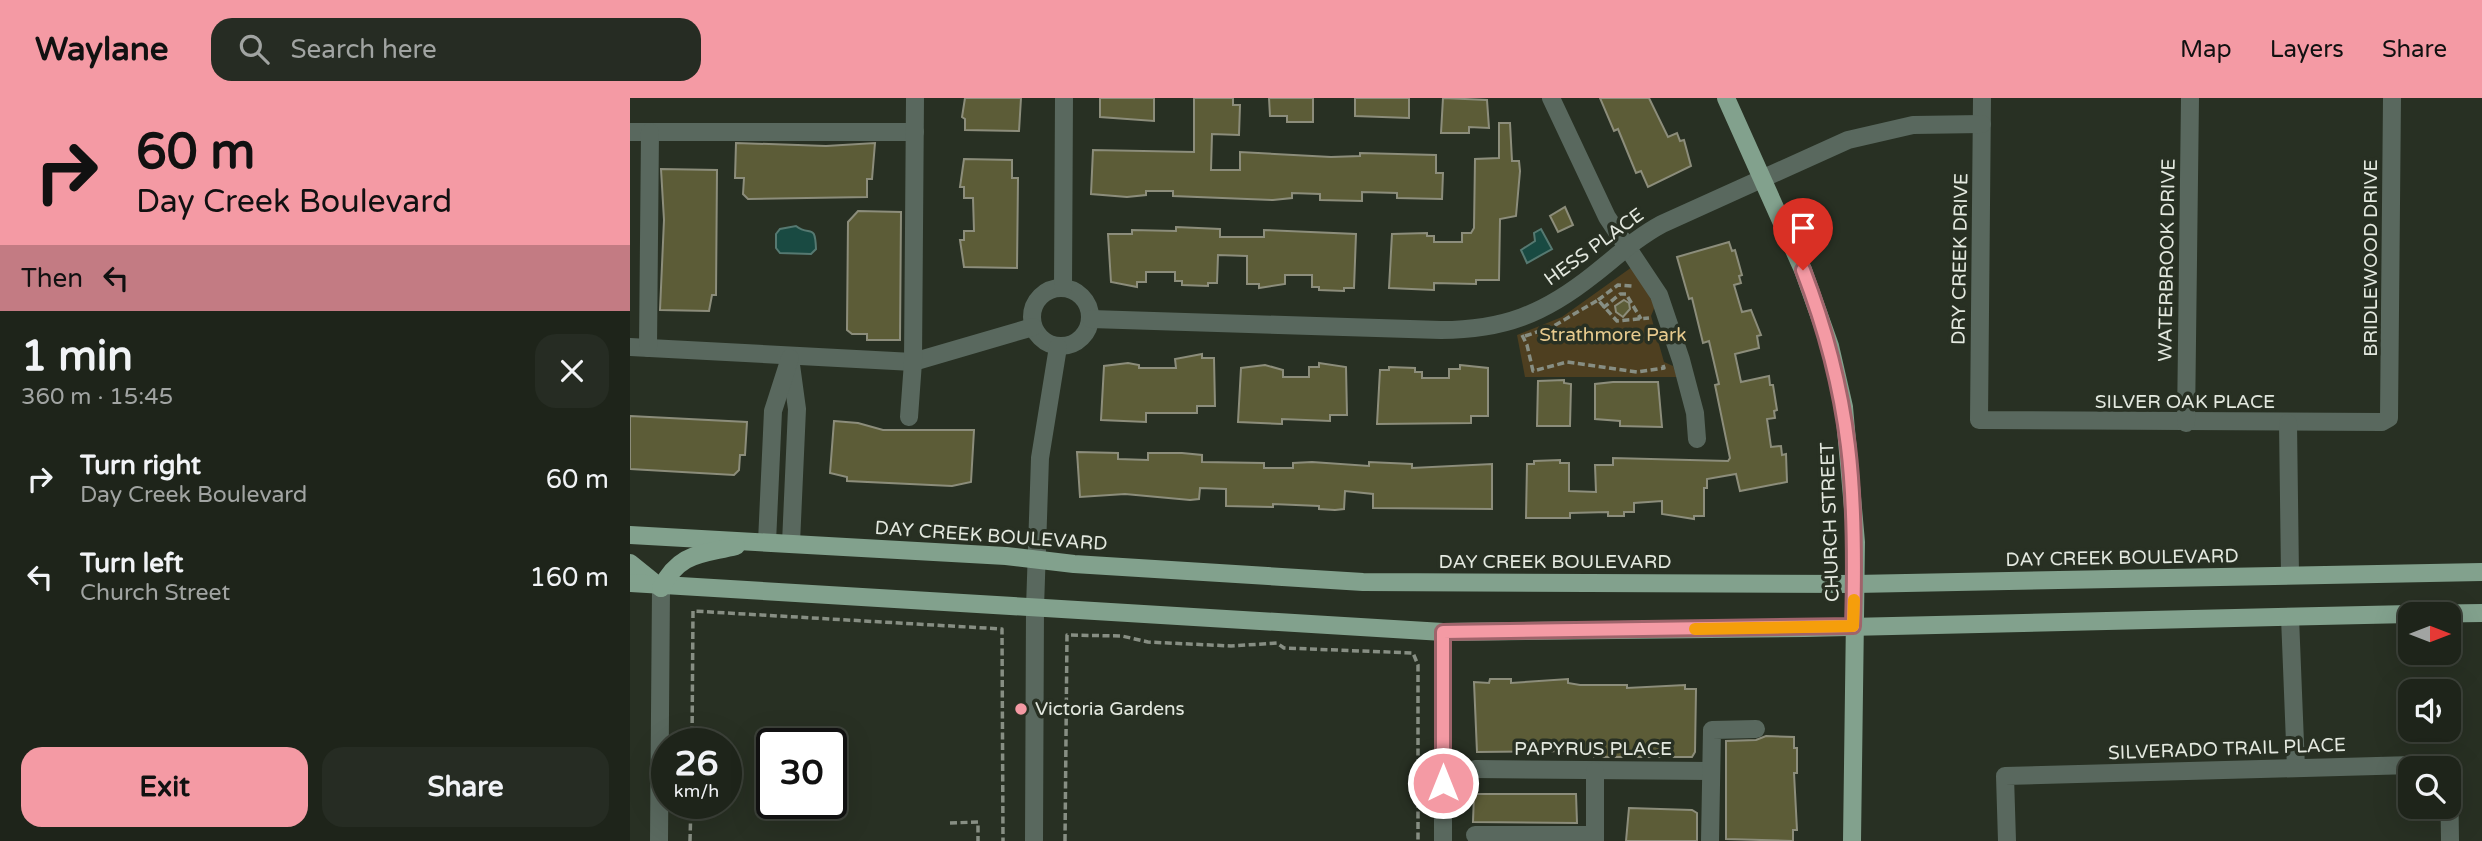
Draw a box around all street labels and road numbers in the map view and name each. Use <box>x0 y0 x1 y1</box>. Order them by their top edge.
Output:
street label: WATERBROOK DRIVE <box>2154 158 2180 362</box>
street label: BRIDLEWOOD DRIVE <box>2360 159 2382 357</box>
street label: DRY CREEK DRIVE <box>1948 173 1972 345</box>
street label: HESS PLACE <box>1540 204 1648 290</box>
street label: SILVER OAK PLACE <box>2095 391 2275 413</box>
street label: CHURCH STREET <box>1816 441 1844 602</box>
street label: DAY CREEK BOULEVARD <box>874 517 1108 555</box>
street label: DAY CREEK BOULEVARD <box>2005 545 2239 571</box>
street label: DAY CREEK BOULEVARD <box>1438 551 1672 573</box>
street label: SILVERADO TRAIL PLACE <box>2108 734 2346 764</box>
street label: PAPYRUS PLACE <box>1514 738 1672 760</box>

